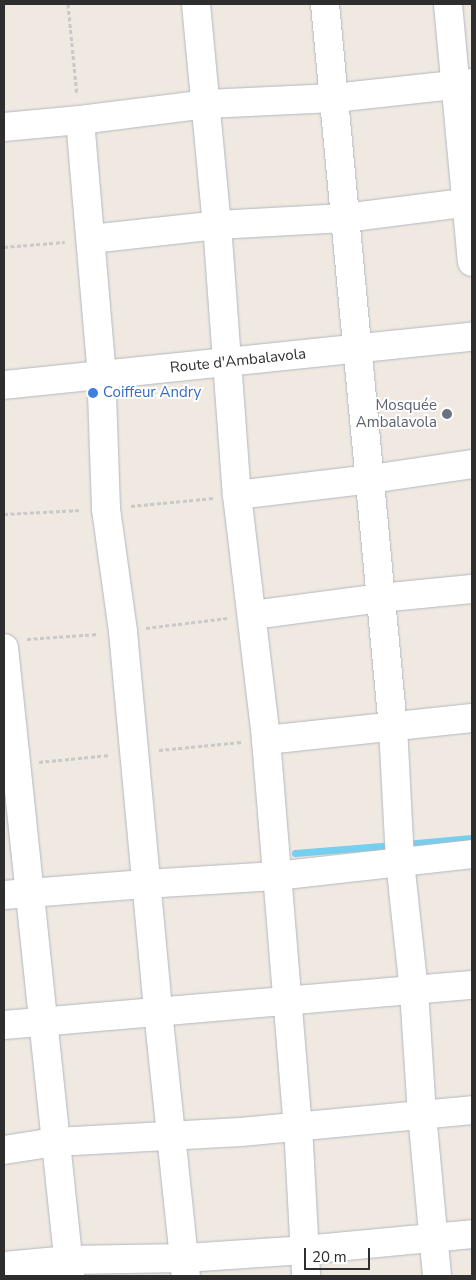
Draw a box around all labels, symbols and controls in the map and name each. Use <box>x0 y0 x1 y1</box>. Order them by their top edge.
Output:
street label: Route d'Ambalavola <box>169 345 307 377</box>
place label: Coiffeur Andry <box>103 384 201 402</box>
marker: Coiffeur Andry <box>87 387 99 399</box>
place label: Mosquée Ambalavola <box>356 396 437 431</box>
marker: Mosquée Ambalavola <box>441 408 453 420</box>
scale bar <box>306 1238 372 1270</box>
text: 20 m <box>312 1247 347 1267</box>

